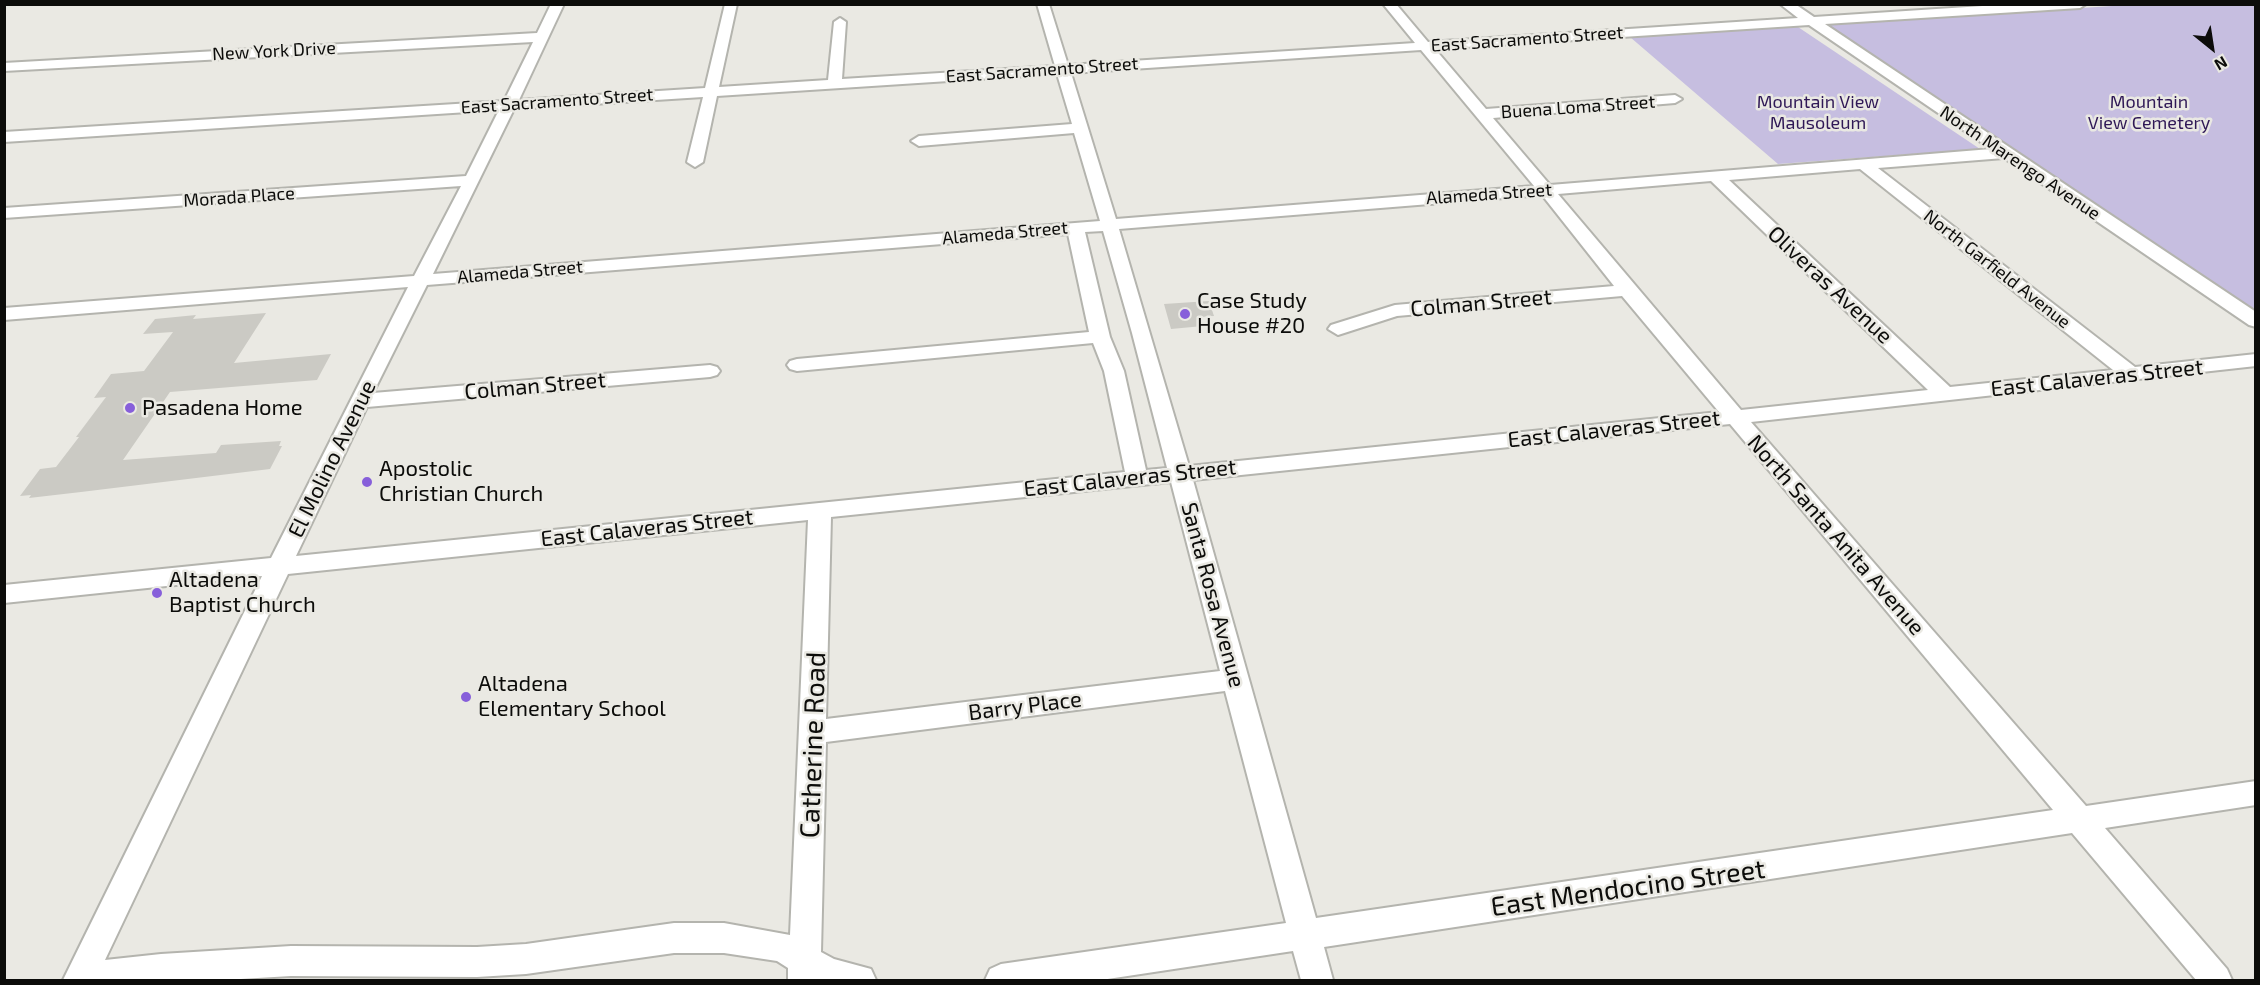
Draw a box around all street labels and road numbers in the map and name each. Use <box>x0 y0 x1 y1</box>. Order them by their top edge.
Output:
street label: East Sacramento Street <box>1430 21 1624 57</box>
street label: New York Drive <box>212 37 336 65</box>
street label: East Sacramento Street <box>945 52 1139 88</box>
street label: East Sacramento Street <box>460 83 654 119</box>
street label: Buena Loma Street <box>1500 91 1656 123</box>
street label: North Marengo Avenue <box>1936 101 2104 225</box>
street label: Alameda Street <box>1425 179 1553 209</box>
street label: Morada Place <box>183 182 295 212</box>
street label: North Garfield Avenue <box>1919 205 2075 333</box>
street label: Alameda Street <box>941 217 1069 249</box>
street label: Oliveras Avenue <box>1762 221 1898 349</box>
street label: Alameda Street <box>456 256 584 288</box>
street label: Colman Street <box>1409 284 1553 322</box>
street label: East Calaveras Street <box>1989 354 2205 402</box>
street label: Colman Street <box>463 367 607 405</box>
street label: El Molino Avenue <box>283 376 381 542</box>
street label: East Calaveras Street <box>1506 405 1722 453</box>
street label: North Santa Anita Avenue <box>1742 430 1930 640</box>
street label: East Calaveras Street <box>1022 454 1238 502</box>
street label: Santa Rosa Avenue <box>1176 500 1250 690</box>
street label: East Calaveras Street <box>539 504 755 552</box>
street label: Catherine Road <box>794 651 832 839</box>
street label: Barry Place <box>967 686 1083 726</box>
street label: East Mendocino Street <box>1489 853 1767 923</box>

